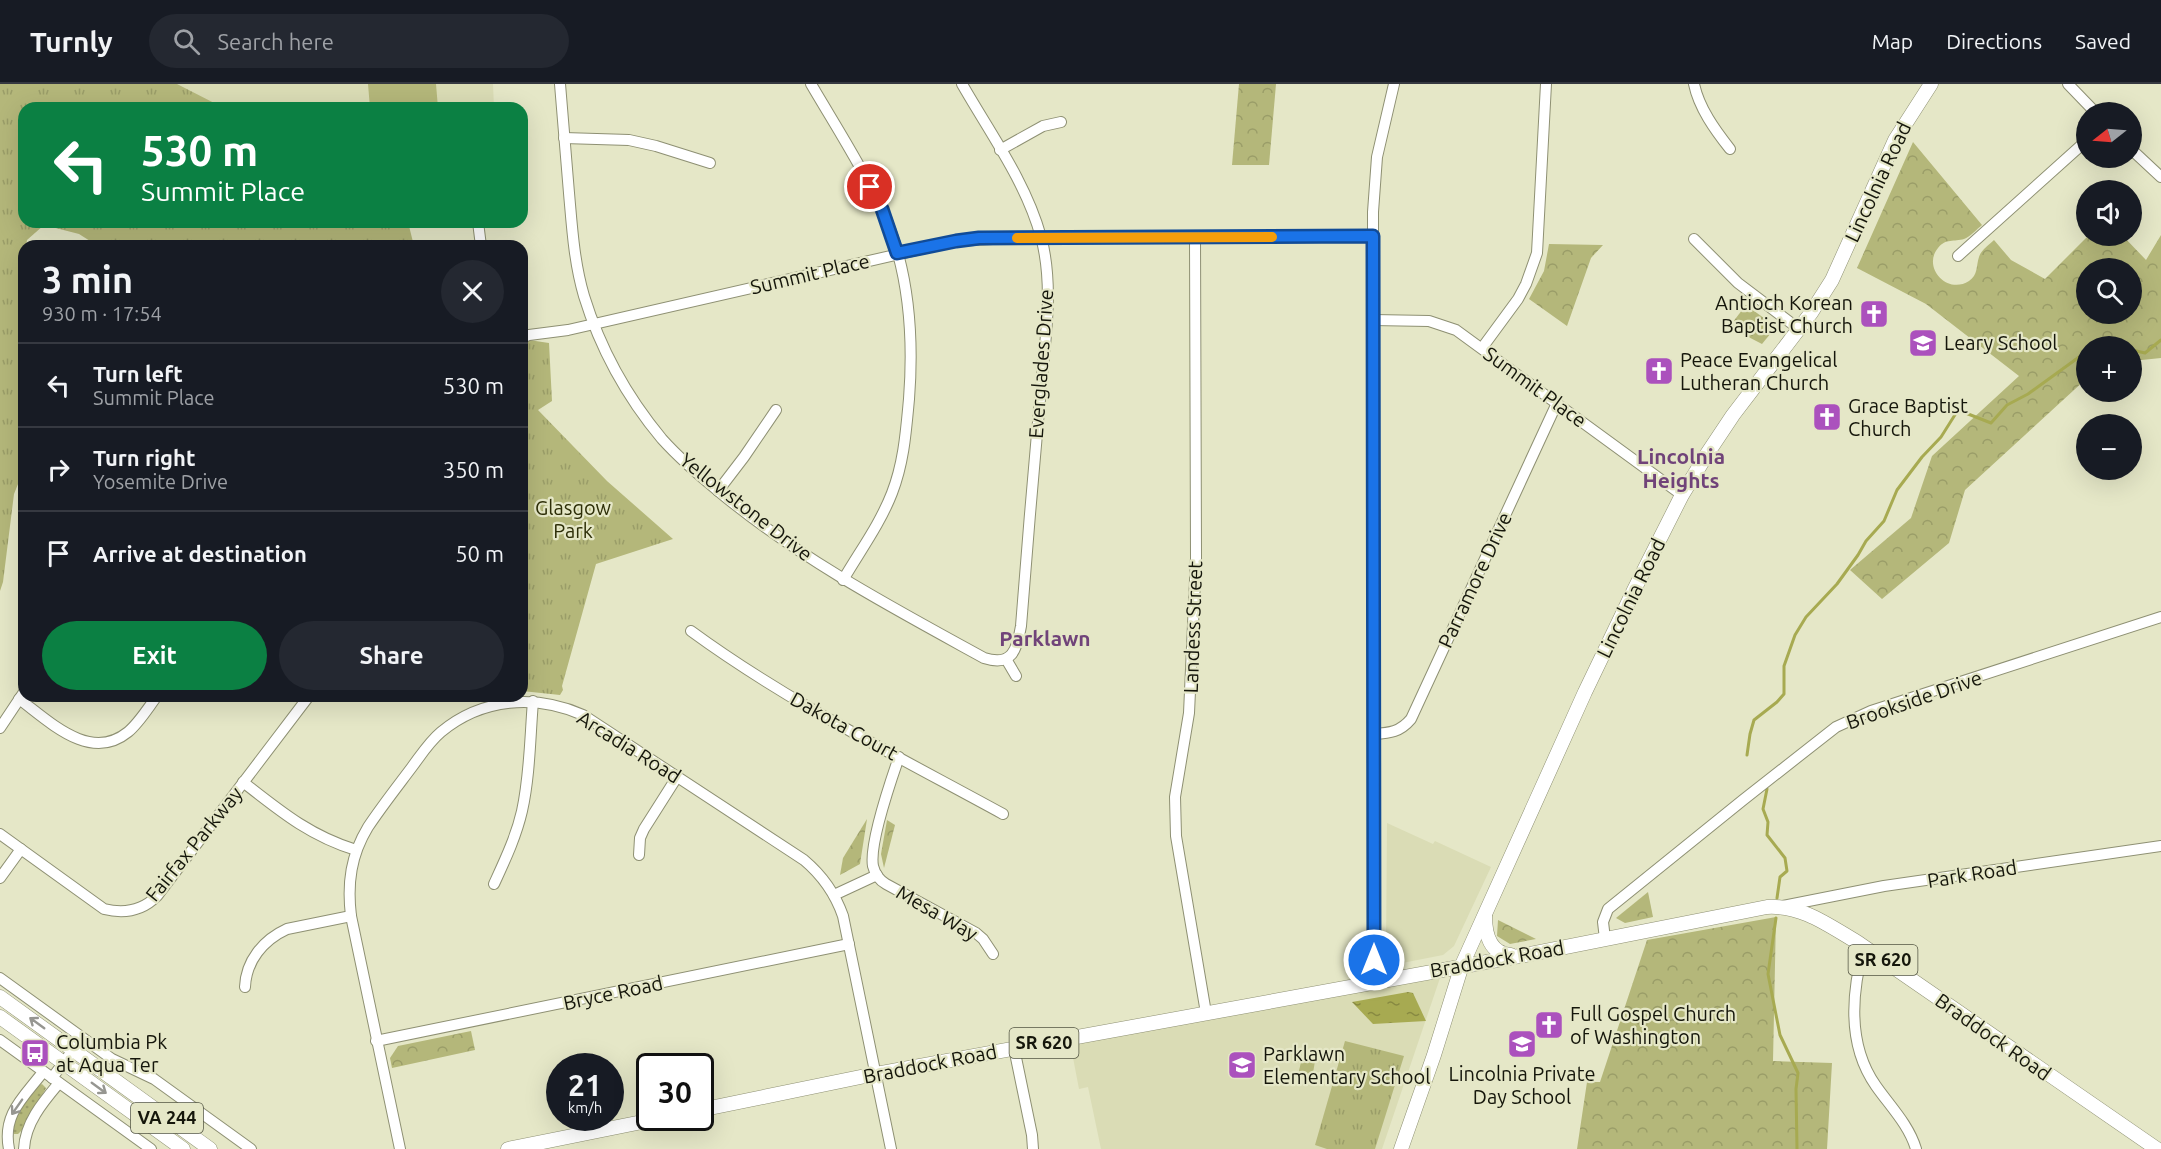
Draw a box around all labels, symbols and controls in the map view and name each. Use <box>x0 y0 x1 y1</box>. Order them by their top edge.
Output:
search box <box>149 14 569 68</box>
icon: search <box>170 25 203 58</box>
text: Turnly <box>30 26 113 57</box>
text: Search here <box>218 29 334 54</box>
text: Map <box>1872 29 1913 53</box>
text: Directions <box>1946 29 2042 53</box>
text: Saved <box>2075 29 2131 53</box>
north arrow <box>2076 102 2142 168</box>
map controls <box>2076 102 2142 480</box>
street label: Lincolnia Road <box>1840 118 1915 246</box>
icon: left <box>42 126 120 204</box>
text: 530 m <box>141 127 258 174</box>
pin <box>844 161 895 212</box>
icon: arrive <box>853 170 886 203</box>
text: Summit Place <box>141 176 305 206</box>
button: sound <box>2076 180 2142 246</box>
street label: Summit Place <box>748 249 872 298</box>
button: search <box>2076 258 2142 324</box>
text: 3 min <box>42 259 133 300</box>
button: close <box>441 260 504 323</box>
street label: Everglades Drive <box>1024 289 1057 439</box>
place label: Antioch Korean Baptist Church <box>1715 291 1853 337</box>
church icon: Antioch Korean Baptist Church <box>1858 298 1890 330</box>
text: 930 m · 17:54 <box>42 302 162 325</box>
school or university icon: Leary School <box>1907 327 1939 359</box>
place label: Leary School <box>1944 331 2058 354</box>
button: + <box>2076 336 2142 402</box>
street label: Summit Place <box>1479 342 1591 432</box>
place label: Peace Evangelical Lutheran Church <box>1680 348 1838 394</box>
church icon: Peace Evangelical Lutheran Church <box>1643 355 1675 387</box>
text: Turn left <box>93 361 183 386</box>
icon: left <box>42 369 75 402</box>
text: 530 m <box>443 373 504 398</box>
text: Summit Place <box>93 386 215 409</box>
place label: Grace Baptist Church <box>1848 394 1968 440</box>
church icon: Grace Baptist Church <box>1811 401 1843 433</box>
button: − <box>2076 414 2142 480</box>
district label: Lincolnia Heights <box>1637 444 1725 492</box>
text: Turn right <box>93 445 195 470</box>
street label: Yellowstone Drive <box>675 448 817 566</box>
icon: right <box>42 453 75 486</box>
text: 350 m <box>443 457 504 482</box>
text: Yosemite Drive <box>93 470 228 493</box>
park label: Glasgow Park <box>535 496 612 542</box>
street label: Parramore Drive <box>1433 508 1516 651</box>
street label: Lincolnia Road <box>1592 534 1669 661</box>
icon: arrive <box>42 537 75 570</box>
text: Arrive at destination <box>93 541 307 566</box>
text: 50 m <box>455 541 504 566</box>
street label: Landess Street <box>1179 560 1206 694</box>
button: Exit <box>42 621 267 690</box>
button: Share <box>279 621 504 690</box>
district label: Parklawn <box>999 626 1091 650</box>
street label: Brookside Drive <box>1843 666 1985 734</box>
street label: Dakota Court <box>787 687 902 765</box>
street label: Arcadia Road <box>573 706 685 787</box>
street label: Fairfax Parkway <box>141 782 247 905</box>
street label: Park Road <box>1925 855 2018 892</box>
street label: Mesa Way <box>893 880 982 945</box>
position arrow <box>1342 928 1406 992</box>
street label: Braddock Road <box>1428 935 1566 982</box>
road number: SR 620 <box>1848 945 1918 975</box>
street label: Bryce Road <box>561 971 665 1014</box>
street label: Braddock Road <box>1931 988 2055 1085</box>
place label: Full Gospel Church of Washington <box>1570 1002 1736 1048</box>
church icon: Full Gospel Church of Washington <box>1533 1009 1565 1041</box>
one-way arrow <box>29 1017 45 1029</box>
road number: SR 620 <box>1010 1028 1078 1058</box>
school or university icon: Lincolnia Private Day School <box>1506 1028 1538 1060</box>
place label: Columbia Pk at Aqua Ter <box>56 1030 167 1076</box>
bus stop icon: Columbia Pk at Aqua Ter <box>19 1037 51 1069</box>
street label: Braddock Road <box>861 1039 999 1088</box>
place label: Parklawn Elementary School <box>1263 1042 1430 1088</box>
school or university icon: Parklawn Elementary School <box>1226 1049 1258 1081</box>
speed limit sign: 30 <box>636 1053 714 1131</box>
place label: Lincolnia Private Day School <box>1448 1062 1596 1108</box>
text: 21 <box>568 1068 602 1102</box>
one-way arrow <box>90 1082 106 1095</box>
one-way arrow <box>11 1099 23 1115</box>
text: km/h <box>568 1099 602 1116</box>
road number: VA 244 <box>131 1103 203 1133</box>

